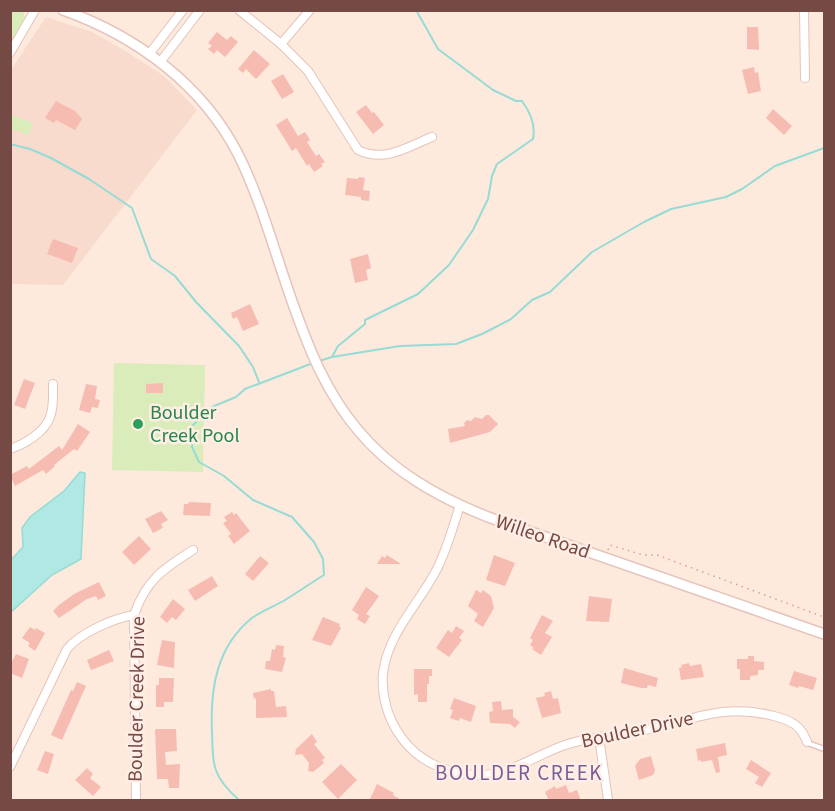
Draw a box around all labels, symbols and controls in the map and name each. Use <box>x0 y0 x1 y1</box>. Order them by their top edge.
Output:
place label: Boulder Creek Pool <box>150 399 240 450</box>
marker: Boulder Creek Pool <box>131 417 145 431</box>
street label: Willeo Road <box>492 508 594 566</box>
street label: Boulder Creek Drive <box>122 616 152 782</box>
street label: Boulder Drive <box>579 704 696 756</box>
district label: BOULDER CREEK <box>435 758 603 788</box>

